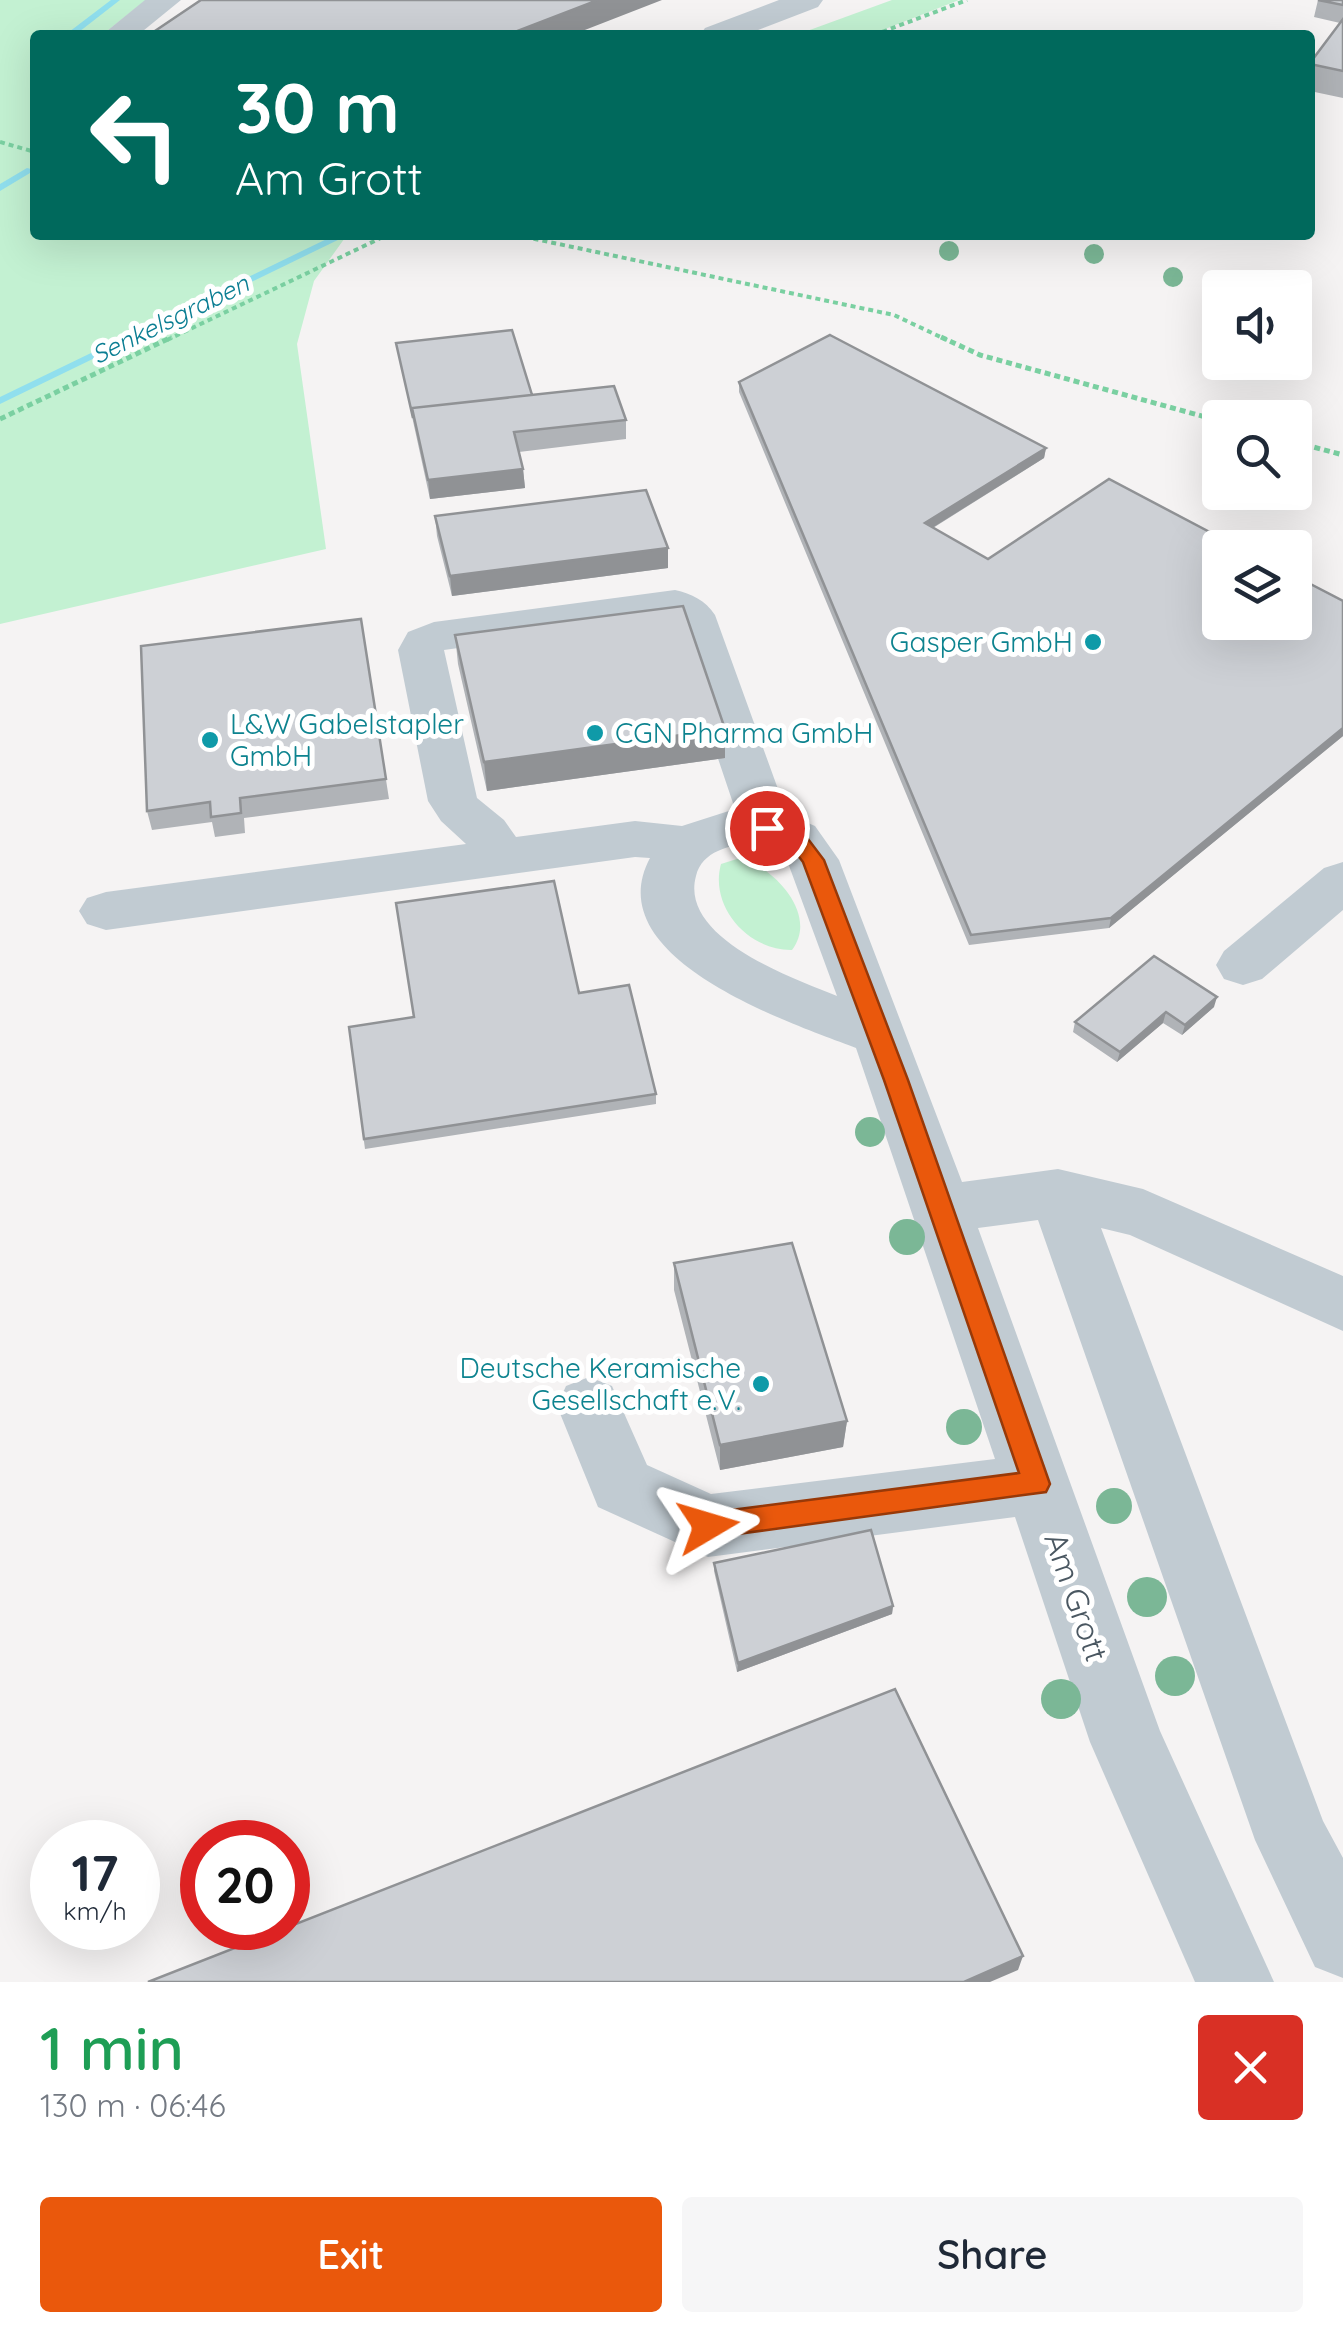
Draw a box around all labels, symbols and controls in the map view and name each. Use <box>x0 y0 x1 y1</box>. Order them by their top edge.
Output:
text: 30 m <box>235 63 400 151</box>
icon: left <box>70 70 200 200</box>
text: Am Grott <box>235 150 423 206</box>
water label: Senkelsgraben <box>86 267 254 370</box>
map controls <box>1202 270 1312 640</box>
button: sound <box>1202 270 1312 380</box>
button: search <box>1202 400 1312 510</box>
button: layers <box>1202 530 1312 640</box>
place label: Gasper GmbH <box>890 624 1073 659</box>
marker: Gasper GmbH <box>1082 631 1104 653</box>
place label: L&W Gabelstapler GmbH <box>230 706 464 773</box>
place label: CGN Pharma GmbH <box>615 715 873 750</box>
marker: CGN Pharma GmbH <box>584 722 606 744</box>
marker: L&W Gabelstapler GmbH <box>199 729 221 751</box>
pin <box>725 786 810 871</box>
icon: arrive <box>740 801 795 856</box>
place label: Deutsche Keramische Gesellschaft e.V. <box>459 1350 741 1417</box>
marker: Deutsche Keramische Gesellschaft e.V. <box>750 1373 772 1395</box>
position arrow <box>656 1474 760 1578</box>
street label: Am Grott <box>1036 1527 1118 1666</box>
speed limit sign: 20 <box>180 1820 310 1950</box>
text: 17 <box>72 1841 118 1904</box>
text: km/h <box>63 1895 127 1926</box>
text: 1 min <box>40 2010 184 2085</box>
button: close <box>1198 2015 1303 2120</box>
text: 130 m · 06:46 <box>40 2085 226 2125</box>
button: Exit <box>40 2197 662 2312</box>
button: Share <box>682 2197 1303 2312</box>

